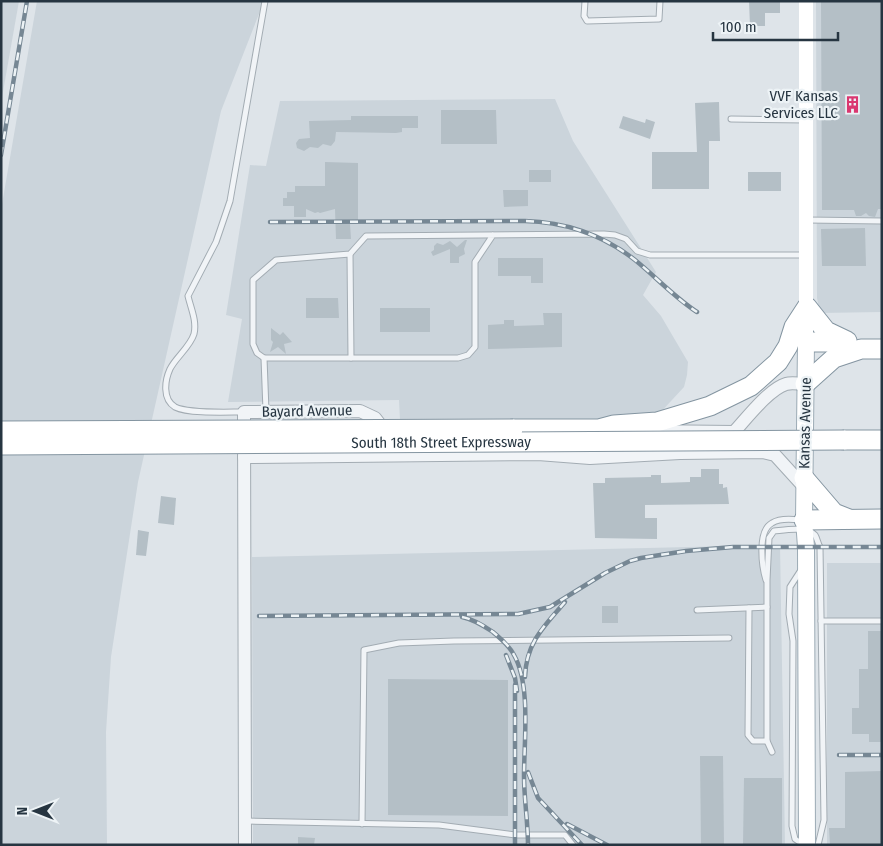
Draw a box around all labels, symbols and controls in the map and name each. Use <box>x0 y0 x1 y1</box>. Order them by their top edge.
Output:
scale bar <box>713 10 838 42</box>
text: 100 m <box>720 18 757 36</box>
place label: VVF Kansas Services LLC <box>764 87 838 122</box>
building icon: VVF Kansas Services LLC <box>842 95 862 115</box>
street label: Kansas Avenue <box>795 377 815 469</box>
street label: Bayard Avenue <box>262 401 352 421</box>
street label: South 18th Street Expressway <box>351 433 531 452</box>
north arrow <box>10 786 60 836</box>
text: N <box>14 807 31 815</box>

